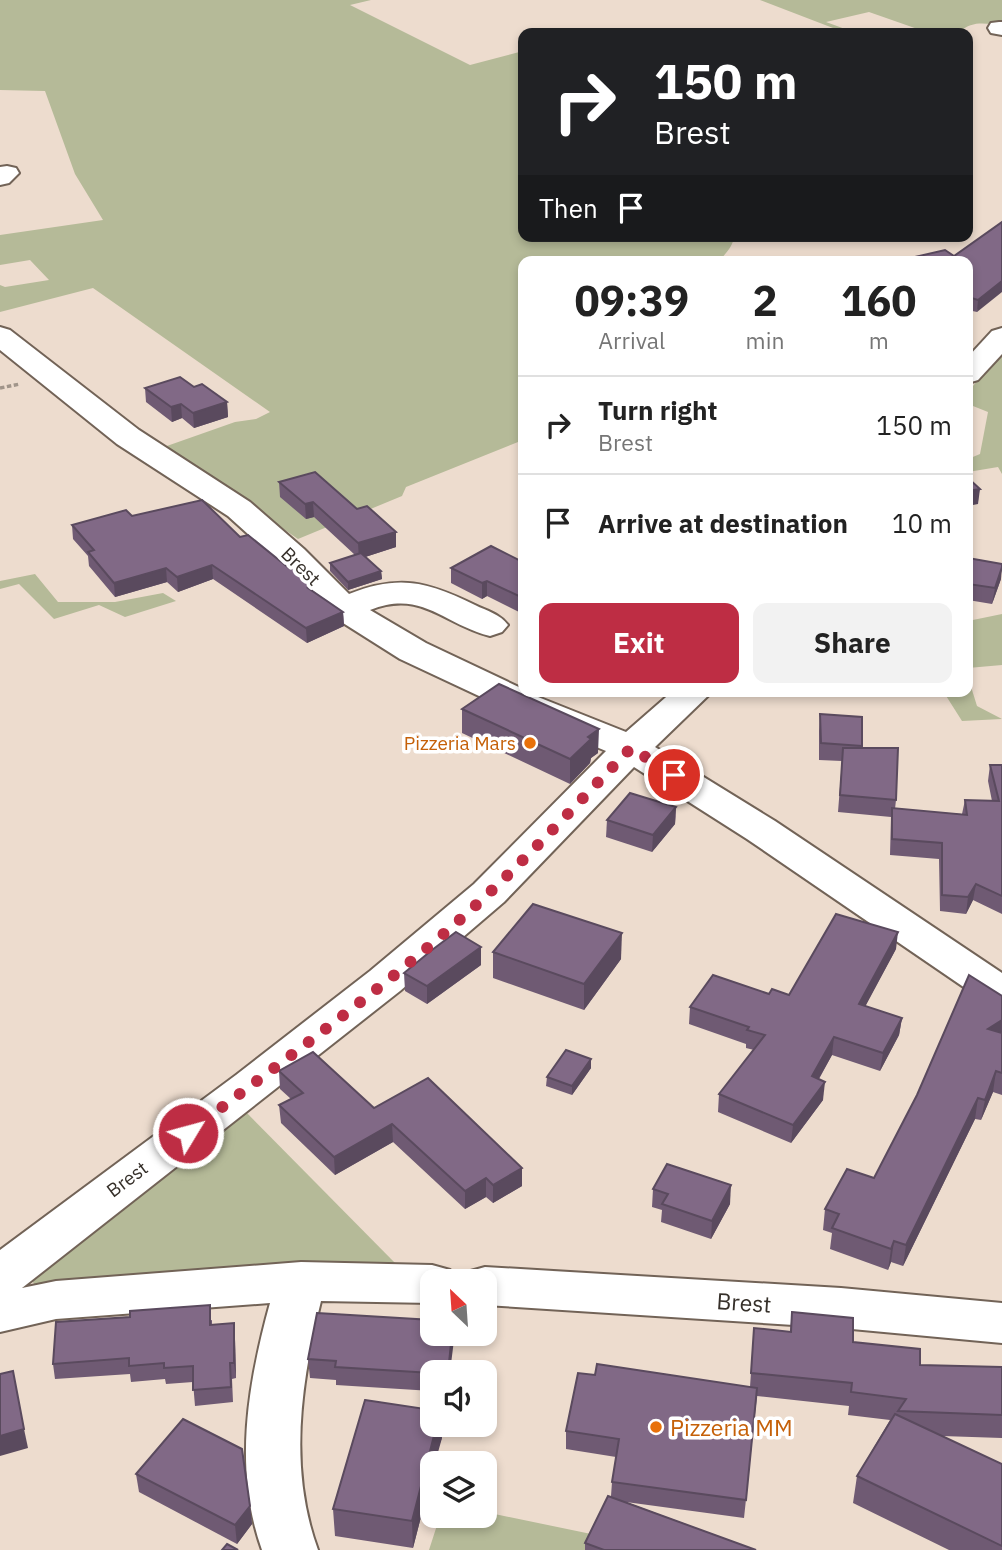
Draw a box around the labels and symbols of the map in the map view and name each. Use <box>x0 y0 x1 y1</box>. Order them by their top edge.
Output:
street label: Brest <box>276 542 326 590</box>
place label: Pizzeria Mars <box>404 731 516 755</box>
marker: Pizzeria Mars <box>522 735 538 751</box>
pin <box>644 745 704 805</box>
position arrow <box>151 1096 225 1170</box>
street label: Brest <box>102 1156 152 1202</box>
north arrow <box>420 1269 497 1346</box>
street label: Brest <box>715 1285 773 1319</box>
place label: Pizzeria MM <box>670 1412 793 1442</box>
marker: Pizzeria MM <box>648 1419 664 1435</box>

